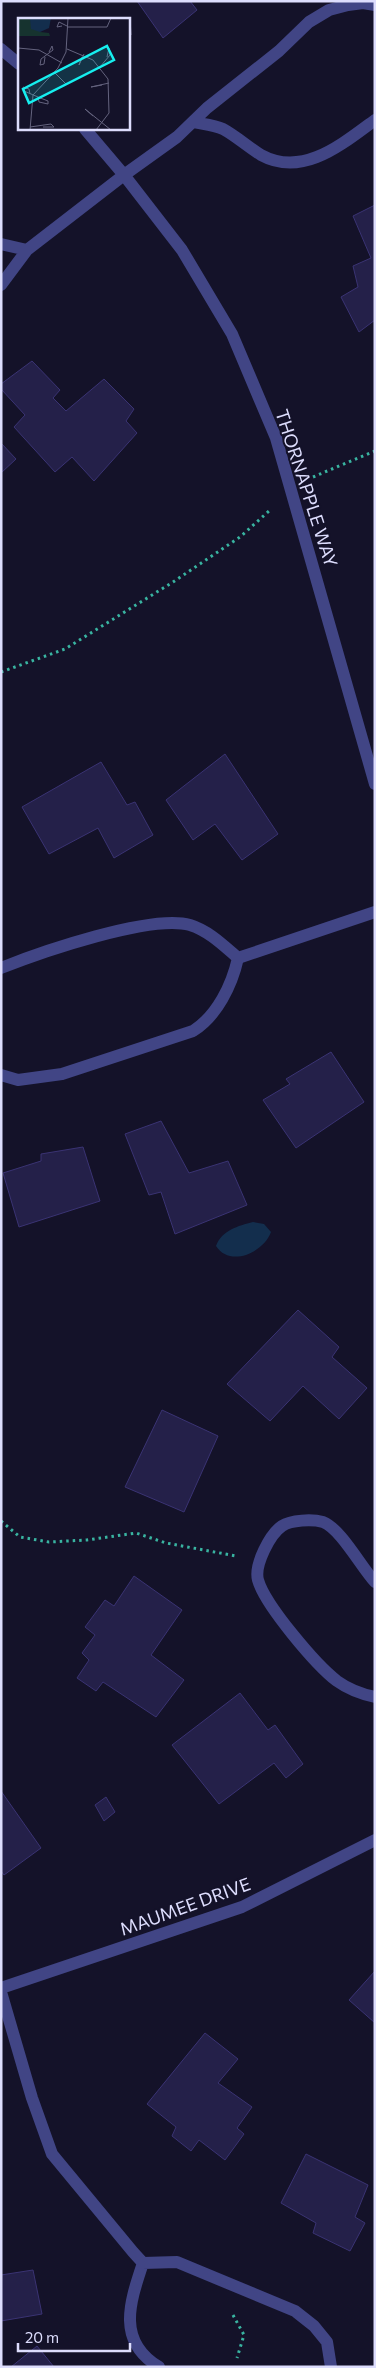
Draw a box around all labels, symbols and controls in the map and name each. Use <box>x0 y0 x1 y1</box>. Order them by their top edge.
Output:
inset map <box>18 18 130 130</box>
street label: THORNAPPLE WAY <box>271 406 343 570</box>
street label: MAUMEE DRIVE <box>117 1872 253 1940</box>
scale bar <box>18 2320 130 2352</box>
text: 20 m <box>25 2328 59 2346</box>

